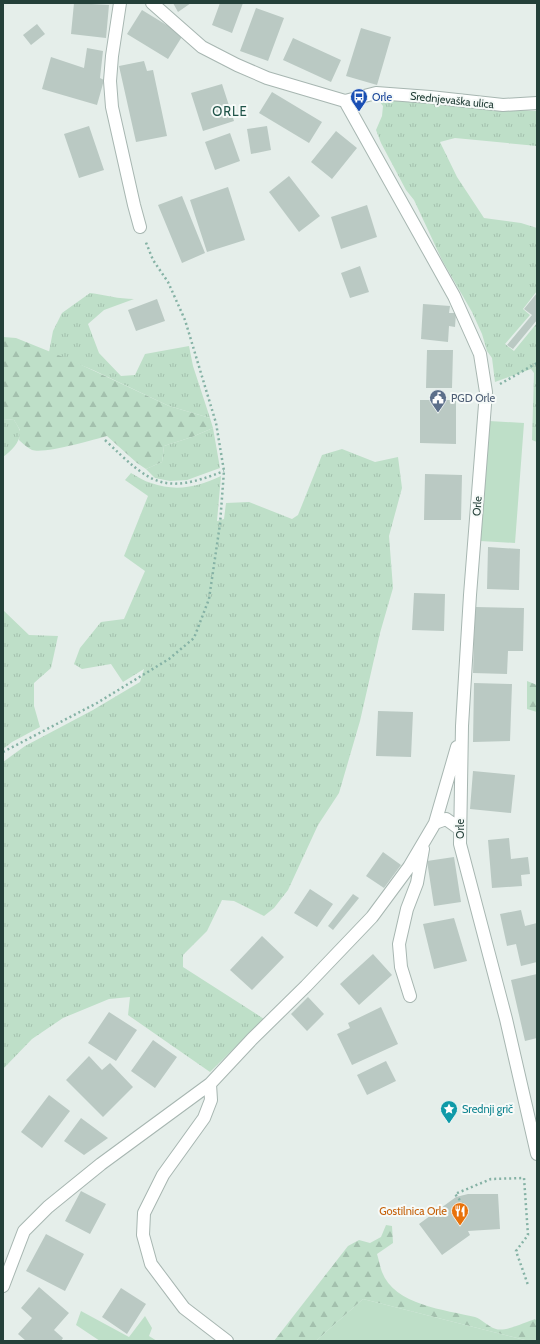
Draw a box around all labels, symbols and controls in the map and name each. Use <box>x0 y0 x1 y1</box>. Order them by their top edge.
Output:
bus stop icon: Orle <box>349 87 369 112</box>
street label: Srednjevaška ulica <box>409 89 495 111</box>
place label: Orle <box>372 90 392 104</box>
district label: ORLE <box>212 103 248 119</box>
public building icon: PGD Orle <box>428 388 448 413</box>
place label: PGD Orle <box>451 391 496 405</box>
street label: Orle <box>469 495 485 516</box>
street label: Orle <box>453 819 467 839</box>
place icon: Srednji grič <box>439 1099 459 1124</box>
place label: Srednji grič <box>462 1102 513 1116</box>
restaurant icon: Gostilnica Orle <box>450 1201 470 1226</box>
place label: Gostilnica Orle <box>379 1204 447 1218</box>

